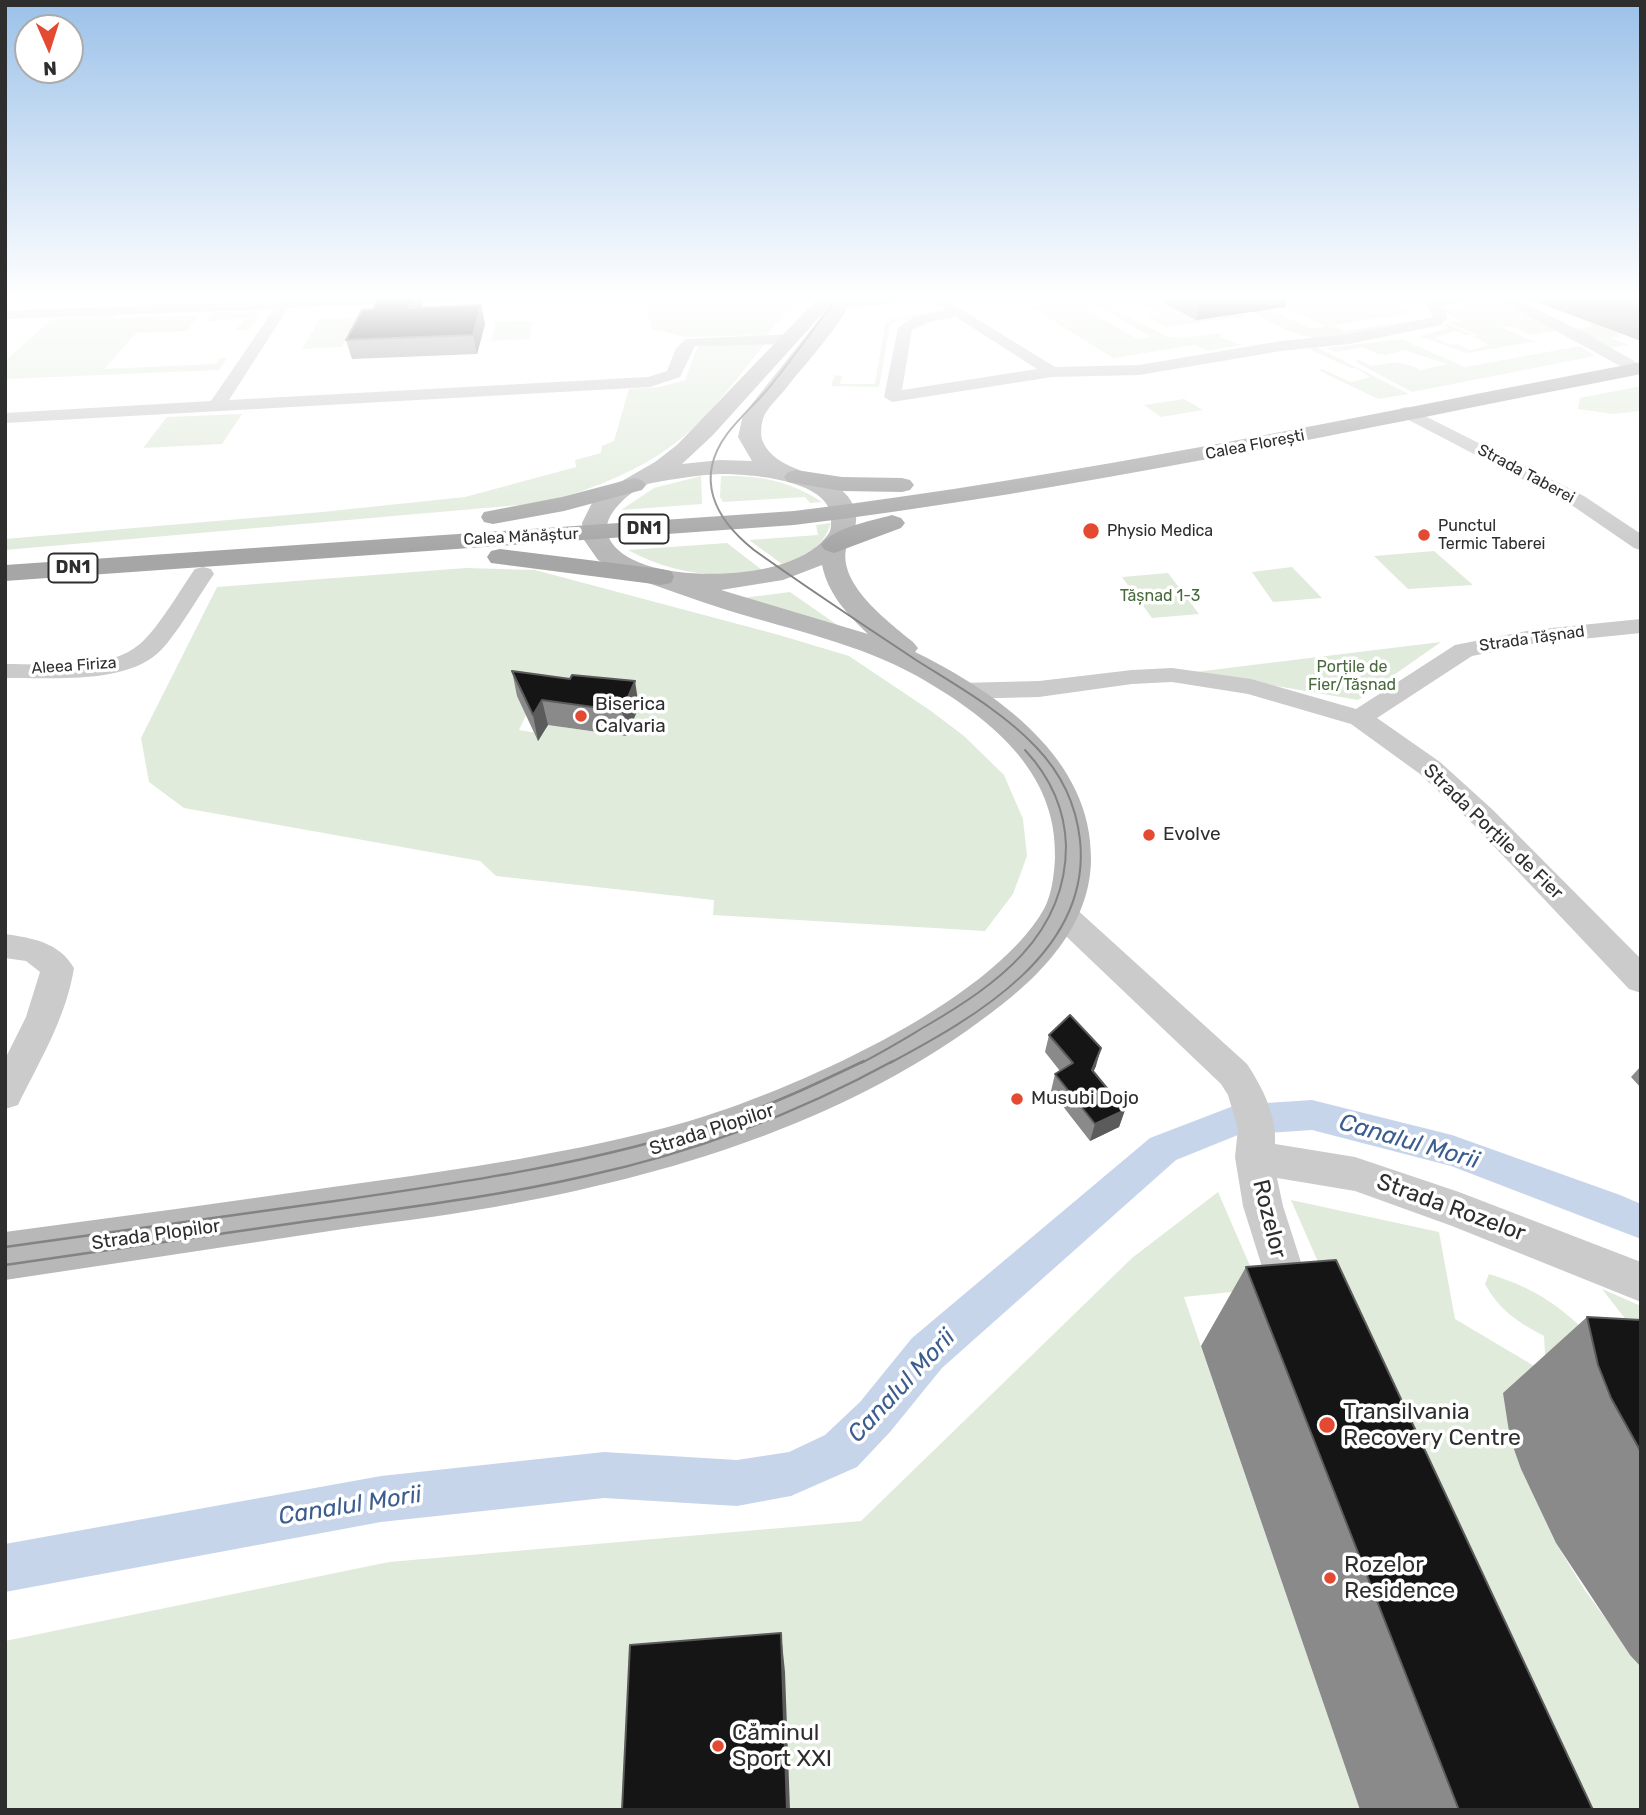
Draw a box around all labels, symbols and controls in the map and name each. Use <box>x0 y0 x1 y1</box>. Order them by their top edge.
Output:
north arrow <box>14 14 84 84</box>
text: N <box>43 57 57 80</box>
street label: Calea Florești <box>1204 426 1306 464</box>
street label: Strada Taberei <box>1474 440 1578 508</box>
road number: DN1 <box>620 514 668 544</box>
place label: Punctul Termic Taberei <box>1438 516 1545 554</box>
marker: Physio Medica <box>1081 521 1101 541</box>
place label: Physio Medica <box>1107 521 1213 541</box>
street label: Calea Mănăștur <box>463 524 579 550</box>
marker: Punctul Termic Taberei <box>1416 527 1432 543</box>
road number: DN1 <box>48 554 98 582</box>
park label: Tășnad 1-3 <box>1120 586 1200 606</box>
street label: Strada Tășnad <box>1478 622 1586 656</box>
street label: Aleea Firiza <box>31 653 117 679</box>
park label: Porțile de Fier/Tășnad <box>1308 657 1396 695</box>
place label: Biserica Calvaria <box>595 694 666 738</box>
marker: Biserica Calvaria <box>573 708 589 724</box>
street label: Strada Porțile de Fier <box>1418 759 1568 905</box>
place label: Evolve <box>1163 824 1221 846</box>
marker: Evolve <box>1141 827 1157 843</box>
place label: Musubi Dojo <box>1031 1088 1139 1110</box>
marker: Musubi Dojo <box>1009 1091 1025 1107</box>
street label: Strada Plopilor <box>647 1099 777 1161</box>
water label: Canalul Morii <box>1336 1108 1482 1176</box>
street label: Strada Rozelor <box>1373 1168 1529 1248</box>
street label: Rozelor <box>1246 1177 1292 1261</box>
street label: Strada Plopilor <box>90 1215 222 1255</box>
water label: Canalul Morii <box>842 1323 962 1449</box>
place label: Transilvania Recovery Centre <box>1343 1398 1521 1452</box>
marker: Transilvania Recovery Centre <box>1317 1415 1337 1435</box>
water label: Canalul Morii <box>276 1480 424 1532</box>
place label: Rozelor Residence <box>1344 1551 1455 1605</box>
marker: Rozelor Residence <box>1322 1570 1338 1586</box>
place label: Căminul Sport XXI <box>732 1719 832 1773</box>
marker: Căminul Sport XXI <box>710 1738 726 1754</box>

